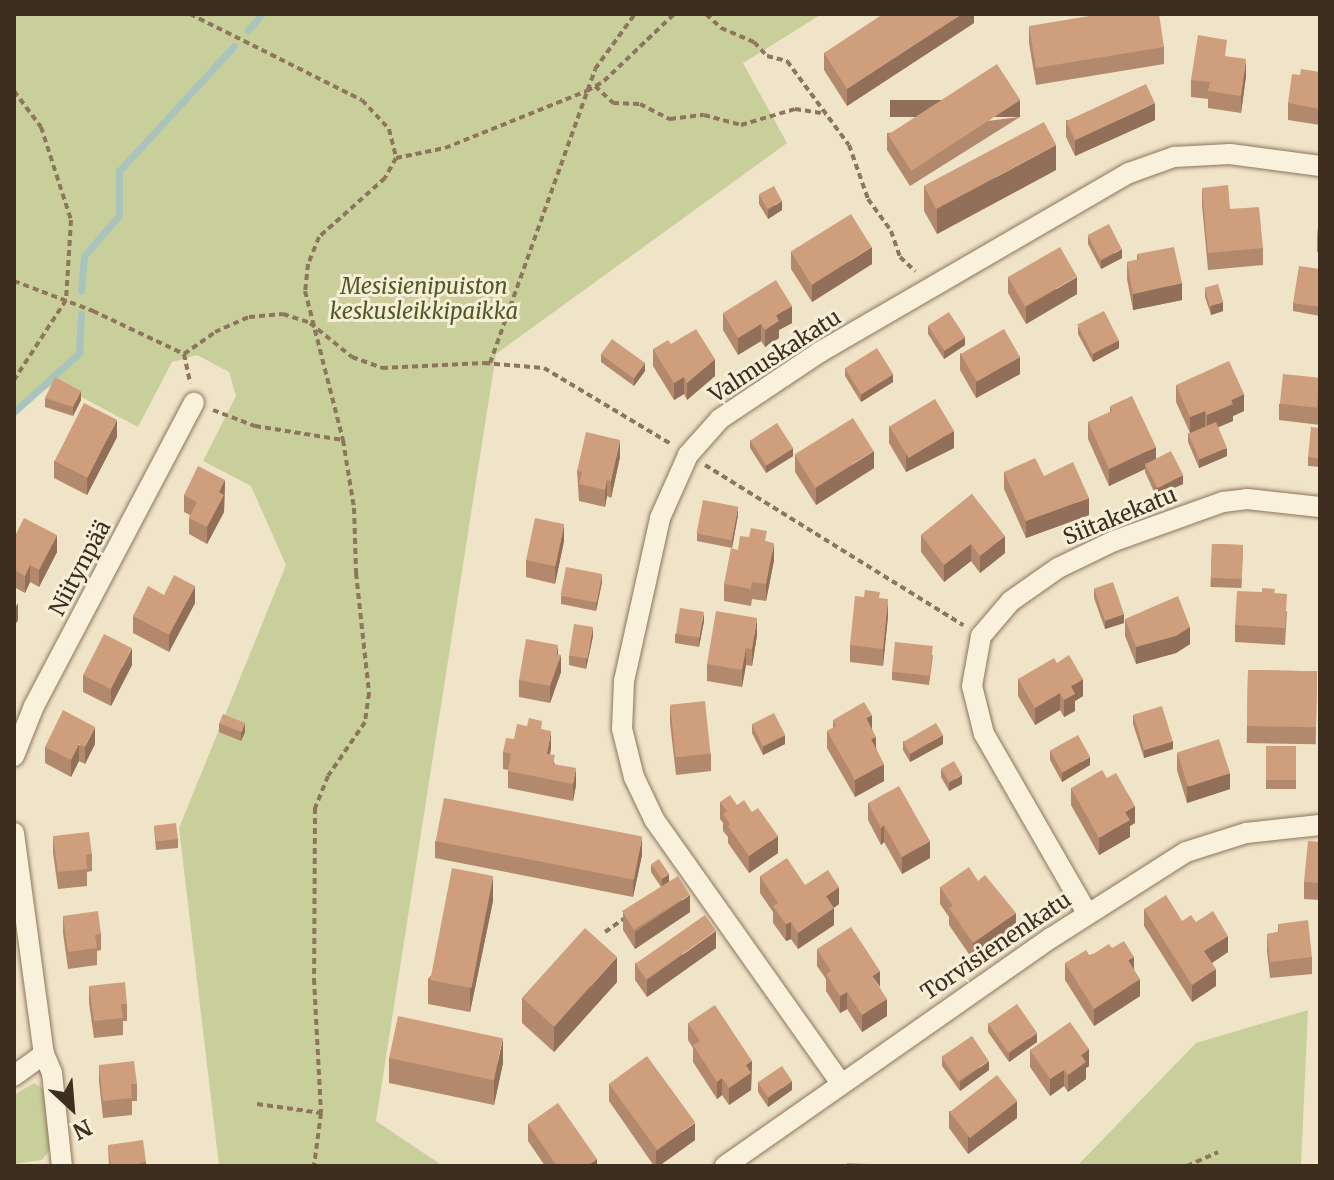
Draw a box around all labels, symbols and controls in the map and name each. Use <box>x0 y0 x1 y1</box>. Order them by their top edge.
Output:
park label: Mesisienipuiston keskusleikkipaikka <box>330 273 518 324</box>
street label: Valmuskakatu <box>704 304 846 408</box>
street label: Siitakekatu <box>1059 481 1181 551</box>
street label: Niitynpää <box>44 516 116 620</box>
street label: Torvisienenkatu <box>916 886 1076 1006</box>
north arrow <box>32 1068 112 1148</box>
text: N <box>69 1113 96 1146</box>

